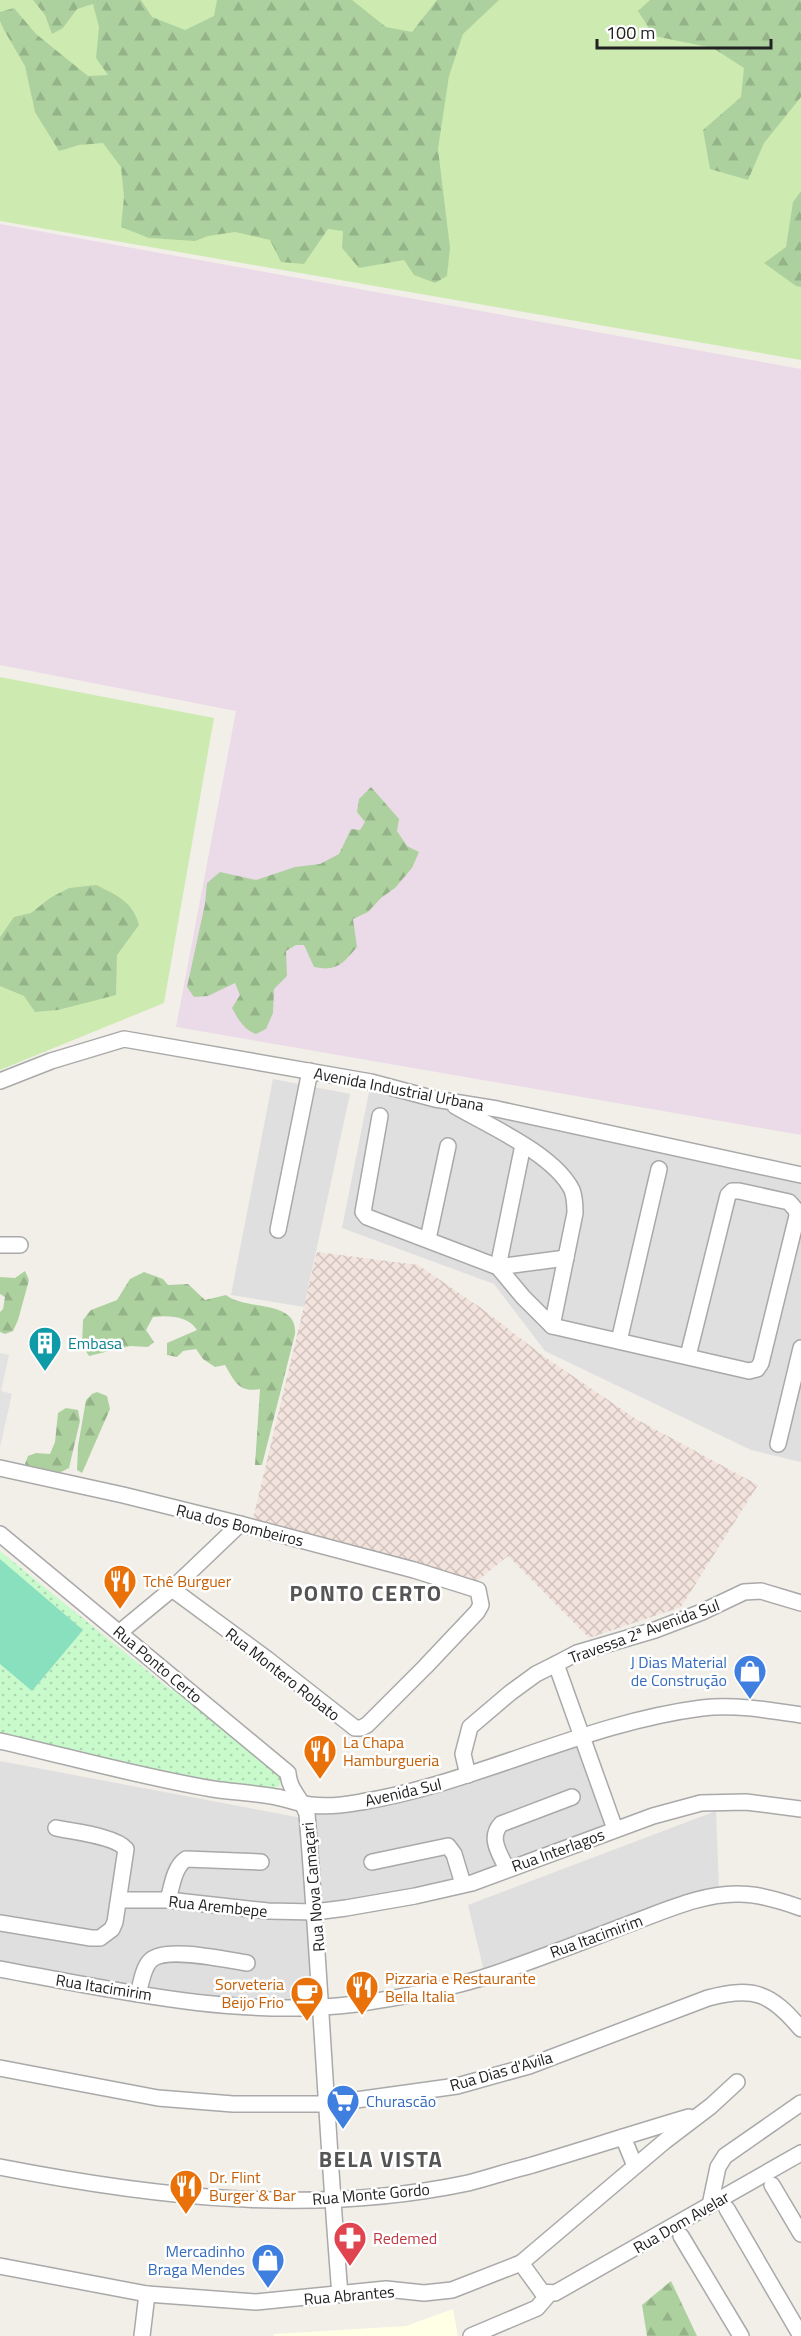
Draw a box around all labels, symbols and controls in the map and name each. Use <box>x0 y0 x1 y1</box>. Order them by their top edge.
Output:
scale bar <box>597 12 771 50</box>
text: 100 m <box>606 19 655 46</box>
street label: Avenida Industrial Urbana <box>312 1061 486 1117</box>
building icon: Embasa <box>27 1325 63 1372</box>
place label: Embasa <box>68 1331 122 1355</box>
street label: Rua dos Bombeiros <box>174 1498 306 1552</box>
restaurant icon: Tchê Burguer <box>102 1563 138 1610</box>
place label: Tchê Burguer <box>143 1569 232 1593</box>
district label: PONTO CERTO <box>289 1576 443 1610</box>
street label: Travessa 2ª Avenida Sul <box>565 1593 723 1669</box>
street label: Rua Ponto Certo <box>108 1619 208 1709</box>
street label: Rua Montero Robato <box>220 1621 346 1727</box>
place label: J Dias Material de Construção <box>630 1650 727 1692</box>
shop icon: J Dias Material de Construção <box>732 1653 768 1700</box>
place label: La Chapa Hamburgueria <box>343 1730 439 1772</box>
restaurant icon: La Chapa Hamburgueria <box>302 1733 338 1780</box>
street label: Avenida Sul <box>362 1772 444 1812</box>
street label: Rua Nova Camaçari <box>295 1821 331 1953</box>
street label: Rua Interlagos <box>508 1822 608 1878</box>
street label: Rua Arembepe <box>167 1889 269 1923</box>
street label: Rua Itacimirim <box>546 1908 646 1964</box>
place label: Pizzaria e Restaurante Bella Italia <box>385 1966 536 2008</box>
street label: Rua Itacimirim <box>54 1968 154 2006</box>
restaurant icon: Pizzaria e Restaurante Bella Italia <box>344 1969 380 2016</box>
place label: Sorveteria Beijo Frio <box>215 1972 284 2014</box>
cafe icon: Sorveteria Beijo Frio <box>289 1975 325 2022</box>
street label: Rua Dias d'Avila <box>447 2045 555 2097</box>
supermarket icon: Churascão <box>325 2083 361 2130</box>
place label: Churascão <box>366 2089 436 2113</box>
district label: BELA VISTA <box>319 2142 443 2176</box>
place label: Dr. Flint Burger & Bar <box>209 2165 297 2207</box>
restaurant icon: Dr. Flint Burger & Bar <box>168 2168 204 2215</box>
street label: Rua Monte Gordo <box>311 2177 431 2211</box>
street label: Rua Dom Avelar <box>628 2184 734 2259</box>
pharmacy icon: Redemed <box>332 2220 368 2267</box>
place label: Redemed <box>373 2226 437 2250</box>
place label: Mercadinho Braga Mendes <box>148 2239 245 2281</box>
shop icon: Mercadinho Braga Mendes <box>250 2242 286 2289</box>
street label: Rua Abrantes <box>303 2279 395 2311</box>

